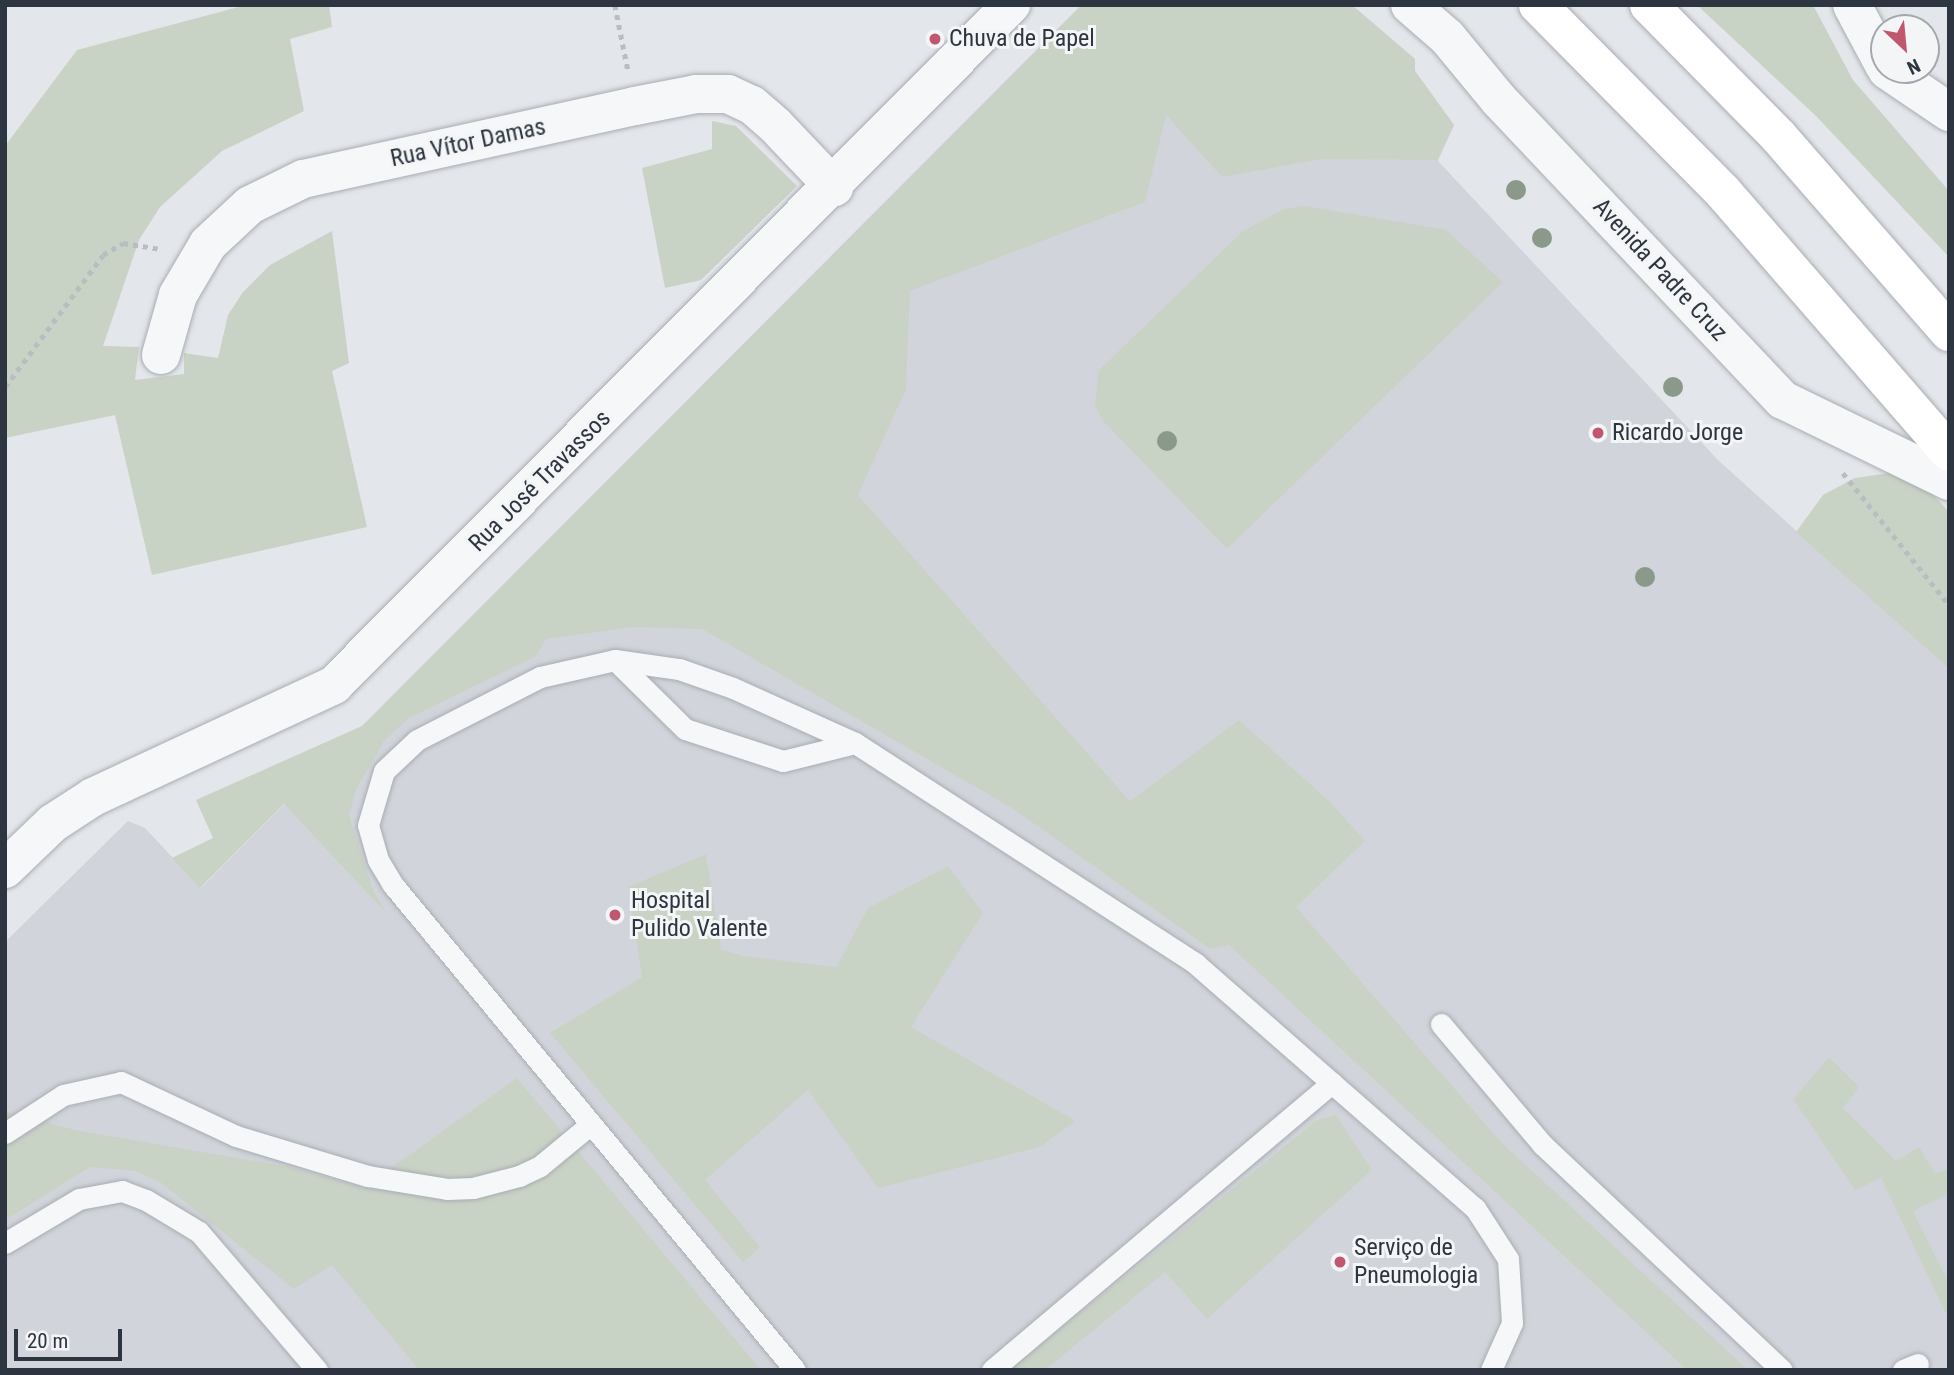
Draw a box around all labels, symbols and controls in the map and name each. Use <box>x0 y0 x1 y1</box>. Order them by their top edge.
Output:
north arrow <box>1870 14 1940 84</box>
place label: Chuva de Papel <box>949 25 1095 53</box>
marker: Chuva de Papel <box>927 31 943 47</box>
text: N <box>1903 54 1924 79</box>
street label: Rua Vítor Damas <box>388 113 548 173</box>
street label: Avenida Padre Cruz <box>1587 193 1733 347</box>
street label: Rua José Travassos <box>463 404 617 558</box>
place label: Ricardo Jorge <box>1612 419 1743 447</box>
marker: Ricardo Jorge <box>1590 425 1606 441</box>
place label: Hospital Pulido Valente <box>631 887 768 943</box>
marker: Hospital Pulido Valente <box>605 905 625 925</box>
place label: Serviço de Pneumologia <box>1354 1234 1478 1290</box>
marker: Serviço de Pneumologia <box>1332 1254 1348 1270</box>
scale bar <box>18 1316 126 1360</box>
text: 20 m <box>27 1329 68 1353</box>

